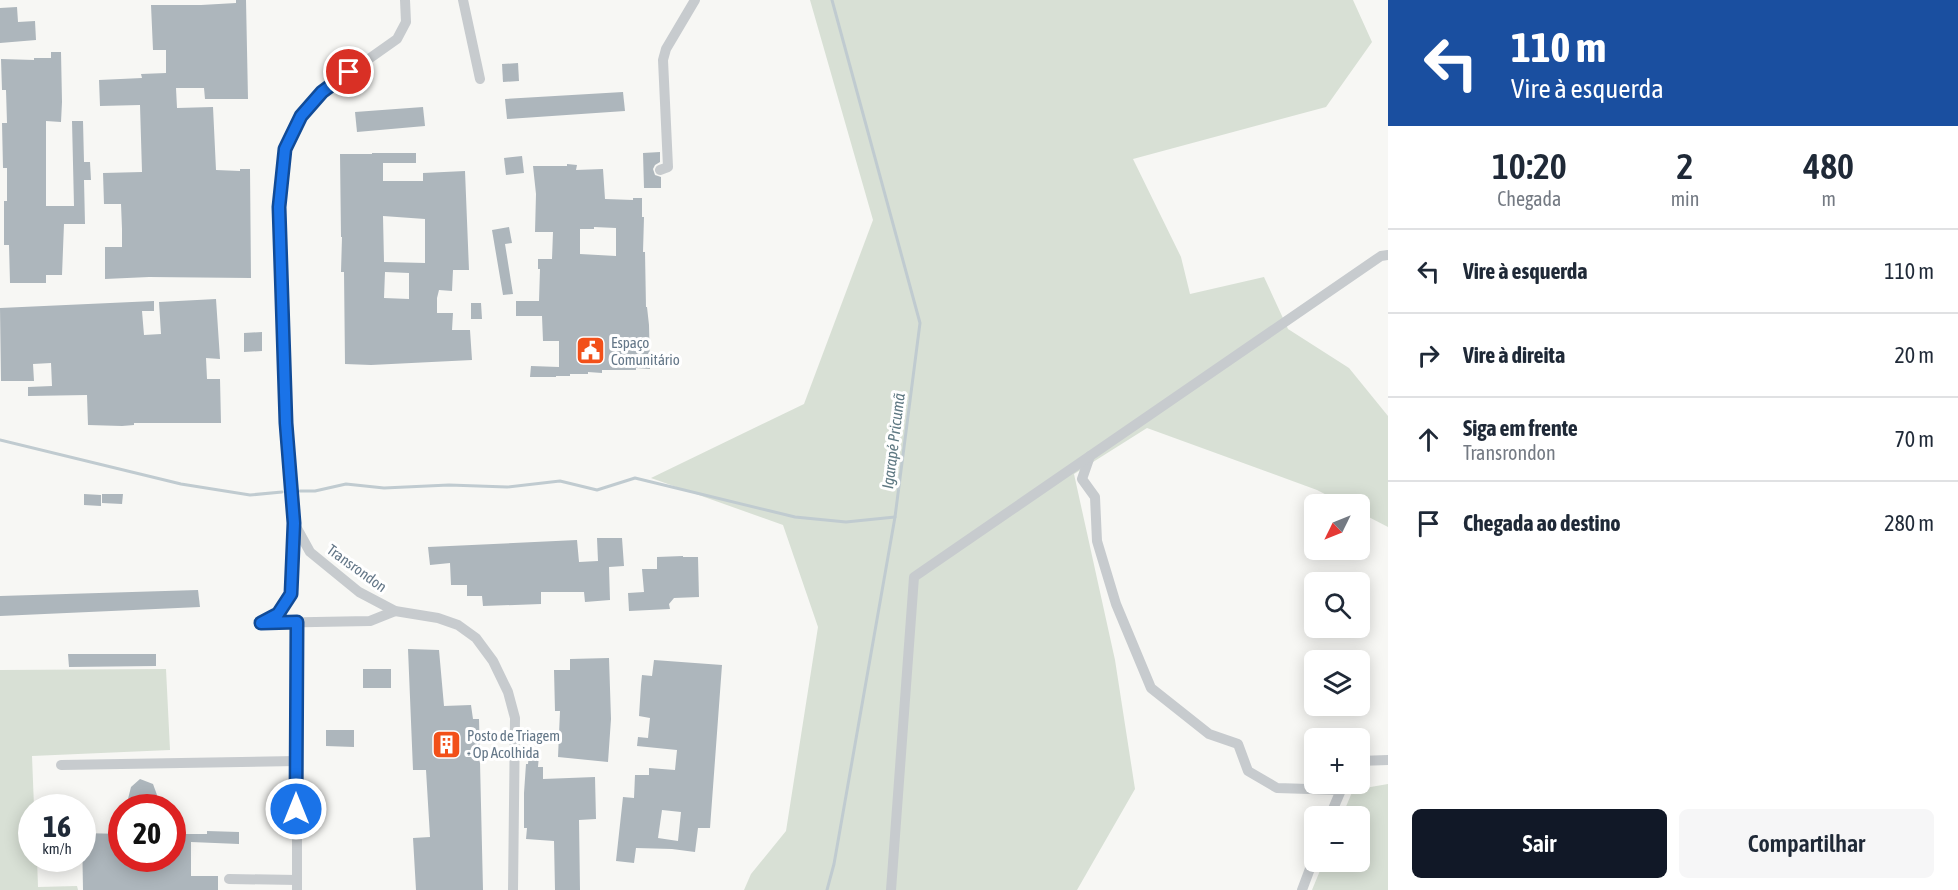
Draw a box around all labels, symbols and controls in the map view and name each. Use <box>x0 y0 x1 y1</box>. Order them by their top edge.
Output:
text: 110 m <box>1511 23 1606 71</box>
icon: left <box>1412 24 1490 102</box>
pin <box>323 46 374 97</box>
icon: arrive <box>332 55 365 88</box>
text: Vire à esquerda <box>1511 73 1664 104</box>
text: 10:20 <box>1492 145 1567 187</box>
text: 2 <box>1677 145 1693 187</box>
text: 480 <box>1803 145 1854 187</box>
text: Chegada <box>1497 187 1561 210</box>
text: min <box>1671 187 1699 210</box>
text: m <box>1821 187 1836 210</box>
icon: left <box>1412 255 1445 288</box>
text: Vire à esquerda <box>1463 258 1588 284</box>
text: 110 m <box>1884 258 1934 284</box>
place label: Espaço Comunitário <box>611 334 680 368</box>
public building icon: Espaço Comunitário <box>574 335 606 367</box>
icon: right <box>1412 339 1445 372</box>
text: Vire à direita <box>1463 342 1565 368</box>
text: 20 m <box>1894 342 1934 368</box>
water label: Igarapé Pricumã <box>878 392 909 490</box>
text: Siga em frente <box>1463 415 1578 441</box>
icon: ahead <box>1412 423 1445 456</box>
text: 70 m <box>1894 426 1934 452</box>
text: Transrondon <box>1463 441 1556 464</box>
north arrow <box>1304 494 1370 560</box>
map controls <box>1304 494 1370 872</box>
icon: arrive <box>1412 507 1445 540</box>
text: Chegada ao destino <box>1463 510 1621 536</box>
text: 280 m <box>1884 510 1934 536</box>
street label: Transrondon <box>324 541 390 595</box>
button: search <box>1304 572 1370 638</box>
button: layers <box>1304 650 1370 716</box>
place label: Posto de Triagem - Op Acolhida <box>467 727 560 761</box>
building icon: Posto de Triagem - Op Acolhida <box>430 728 462 760</box>
button: + <box>1304 728 1370 794</box>
position arrow <box>264 777 328 841</box>
speed limit sign: 20 <box>108 794 186 872</box>
button: − <box>1304 806 1370 872</box>
text: 16 <box>43 809 71 843</box>
button: Sair <box>1412 809 1667 878</box>
button: Compartilhar <box>1679 809 1934 878</box>
text: km/h <box>42 840 72 857</box>

